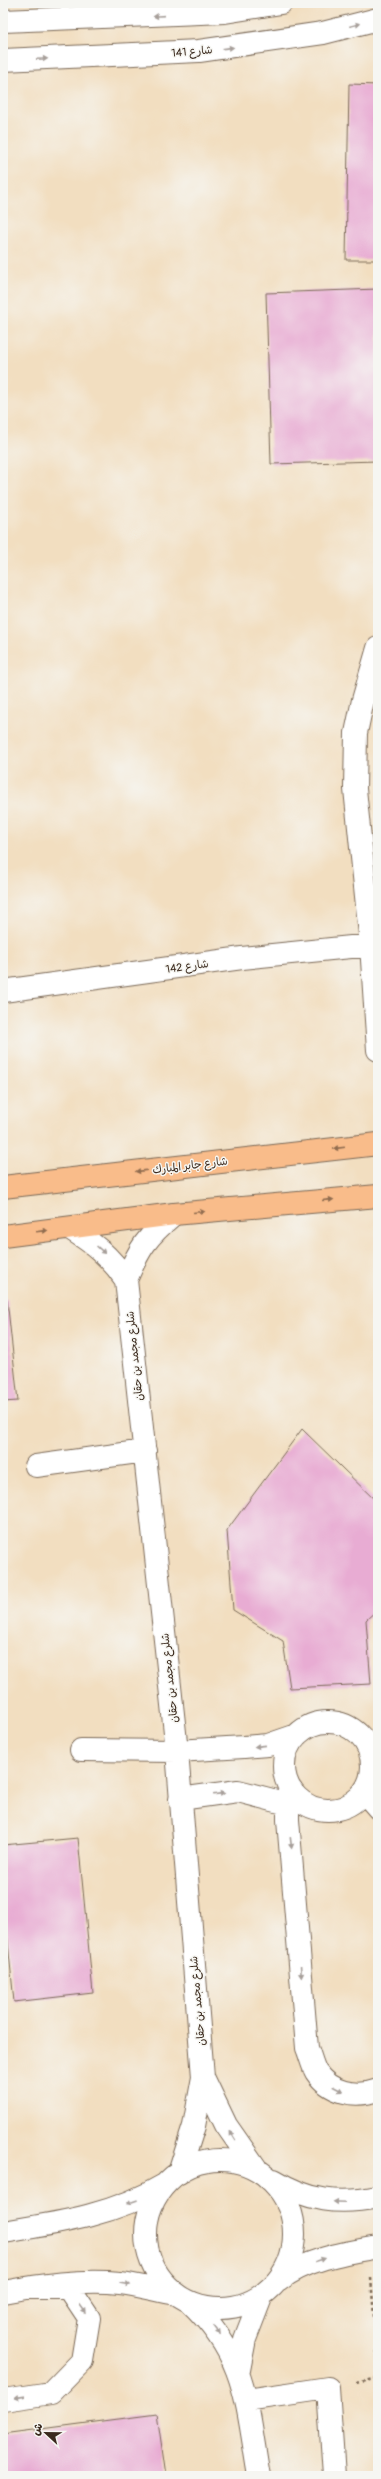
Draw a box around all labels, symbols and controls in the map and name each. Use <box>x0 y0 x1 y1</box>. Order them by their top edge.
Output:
one-way arrow <box>153 12 165 19</box>
one-way arrow <box>349 21 362 27</box>
street label: شارع 141 <box>171 43 213 62</box>
one-way arrow <box>221 44 234 51</box>
one-way arrow <box>36 55 48 62</box>
street label: شارع 142 <box>165 957 210 978</box>
one-way arrow <box>333 1145 345 1151</box>
street label: شارع جابر المبارك <box>152 1154 229 1179</box>
one-way arrow <box>134 1168 147 1174</box>
one-way arrow <box>322 1197 334 1204</box>
one-way arrow <box>192 1208 205 1215</box>
one-way arrow <box>36 1228 48 1234</box>
one-way arrow <box>96 1245 106 1254</box>
street label: شلرع مجمد بن حقان <box>123 1310 148 1401</box>
street label: شلرع مجمد بن حقان <box>158 1632 183 1723</box>
one-way arrow <box>254 1742 266 1749</box>
one-way arrow <box>213 1791 225 1797</box>
one-way arrow <box>288 1837 294 1849</box>
street label: شلرع مجمد بن حقان <box>187 1955 210 2046</box>
one-way arrow <box>298 1966 305 1978</box>
one-way arrow <box>333 2086 344 2092</box>
one-way arrow <box>230 2130 237 2142</box>
one-way arrow <box>333 2198 346 2205</box>
one-way arrow <box>126 2200 138 2206</box>
one-way arrow <box>314 2257 326 2263</box>
one-way arrow <box>119 2282 131 2288</box>
one-way arrow <box>79 2304 87 2314</box>
one-way arrow <box>212 2325 221 2336</box>
one-way arrow <box>14 2394 26 2400</box>
north arrow <box>26 2413 66 2453</box>
text: ش <box>29 2421 45 2437</box>

